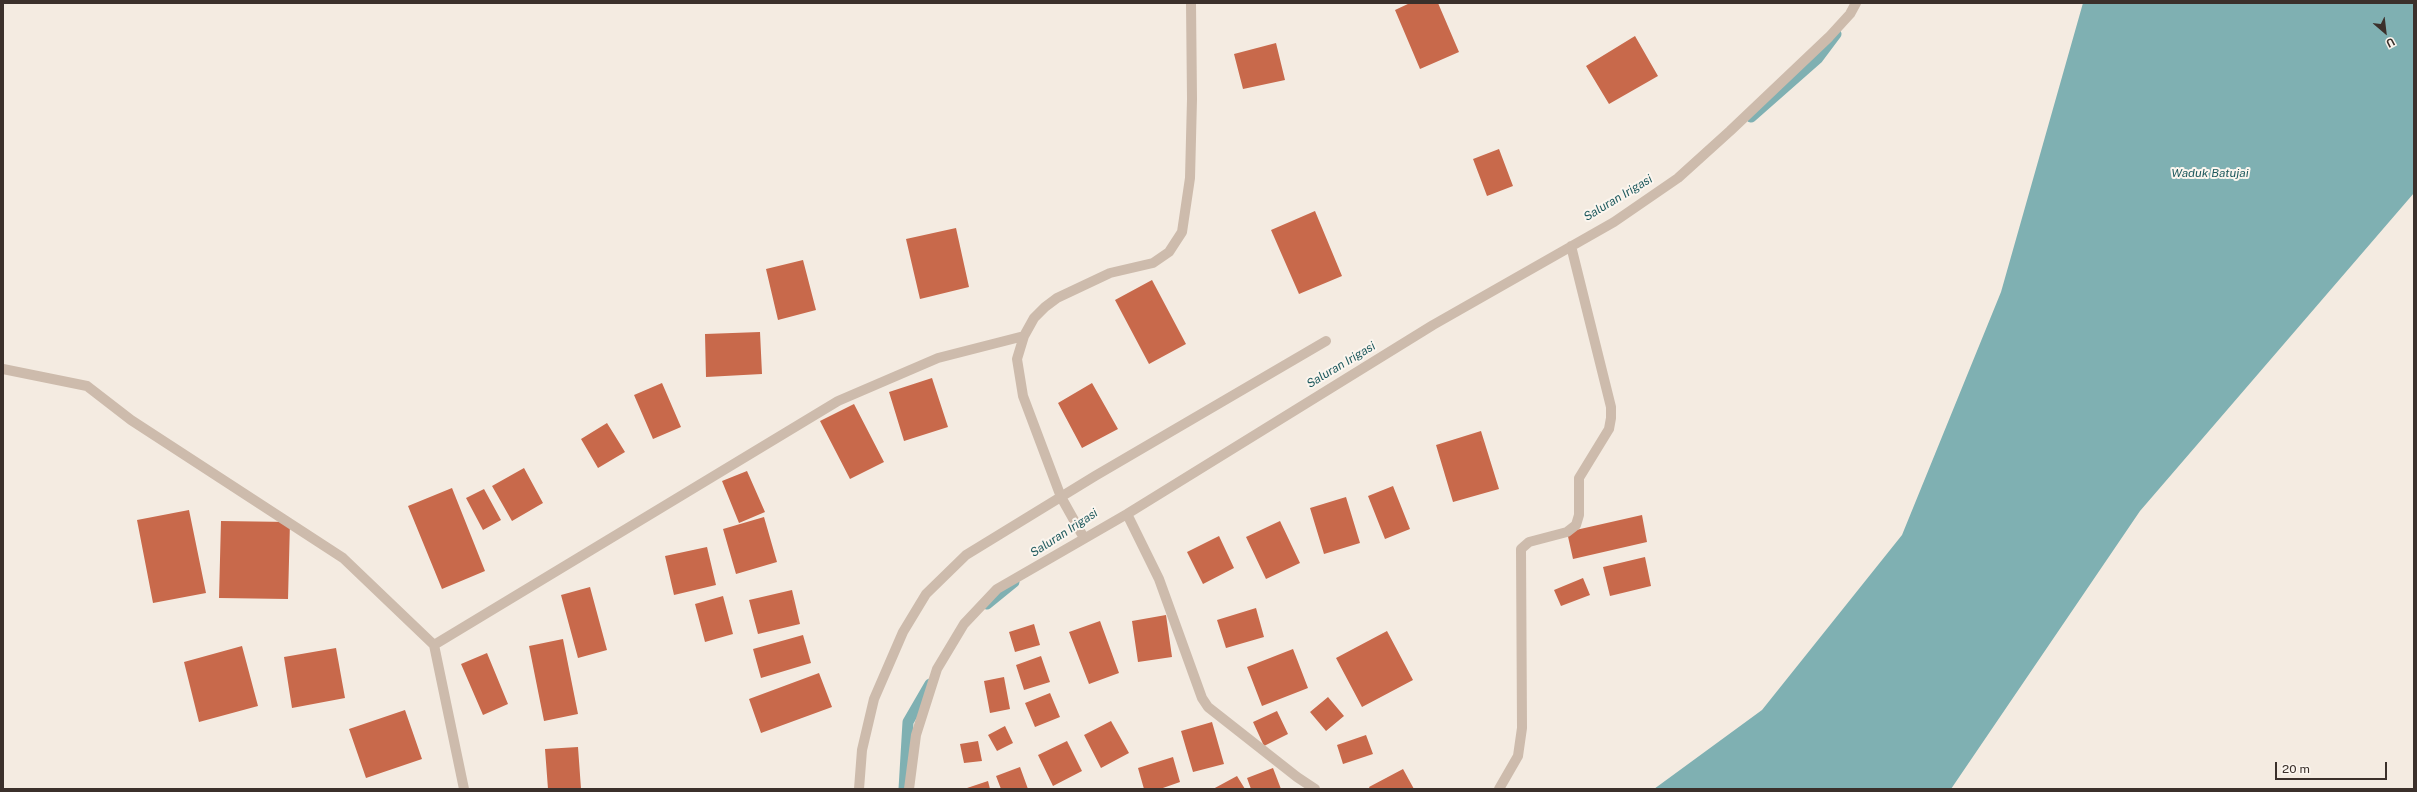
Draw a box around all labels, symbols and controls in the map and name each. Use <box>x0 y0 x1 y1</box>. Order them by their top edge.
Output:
north arrow <box>2365 12 2405 52</box>
text: U <box>2384 35 2397 50</box>
water label: Waduk Batujai <box>2171 166 2249 180</box>
water label: Saluran Irigasi <box>1581 172 1655 224</box>
water label: Saluran Irigasi <box>1304 339 1378 391</box>
water label: Saluran Irigasi <box>1028 506 1100 560</box>
scale bar <box>2277 754 2389 780</box>
text: 20 m <box>2282 762 2310 776</box>

